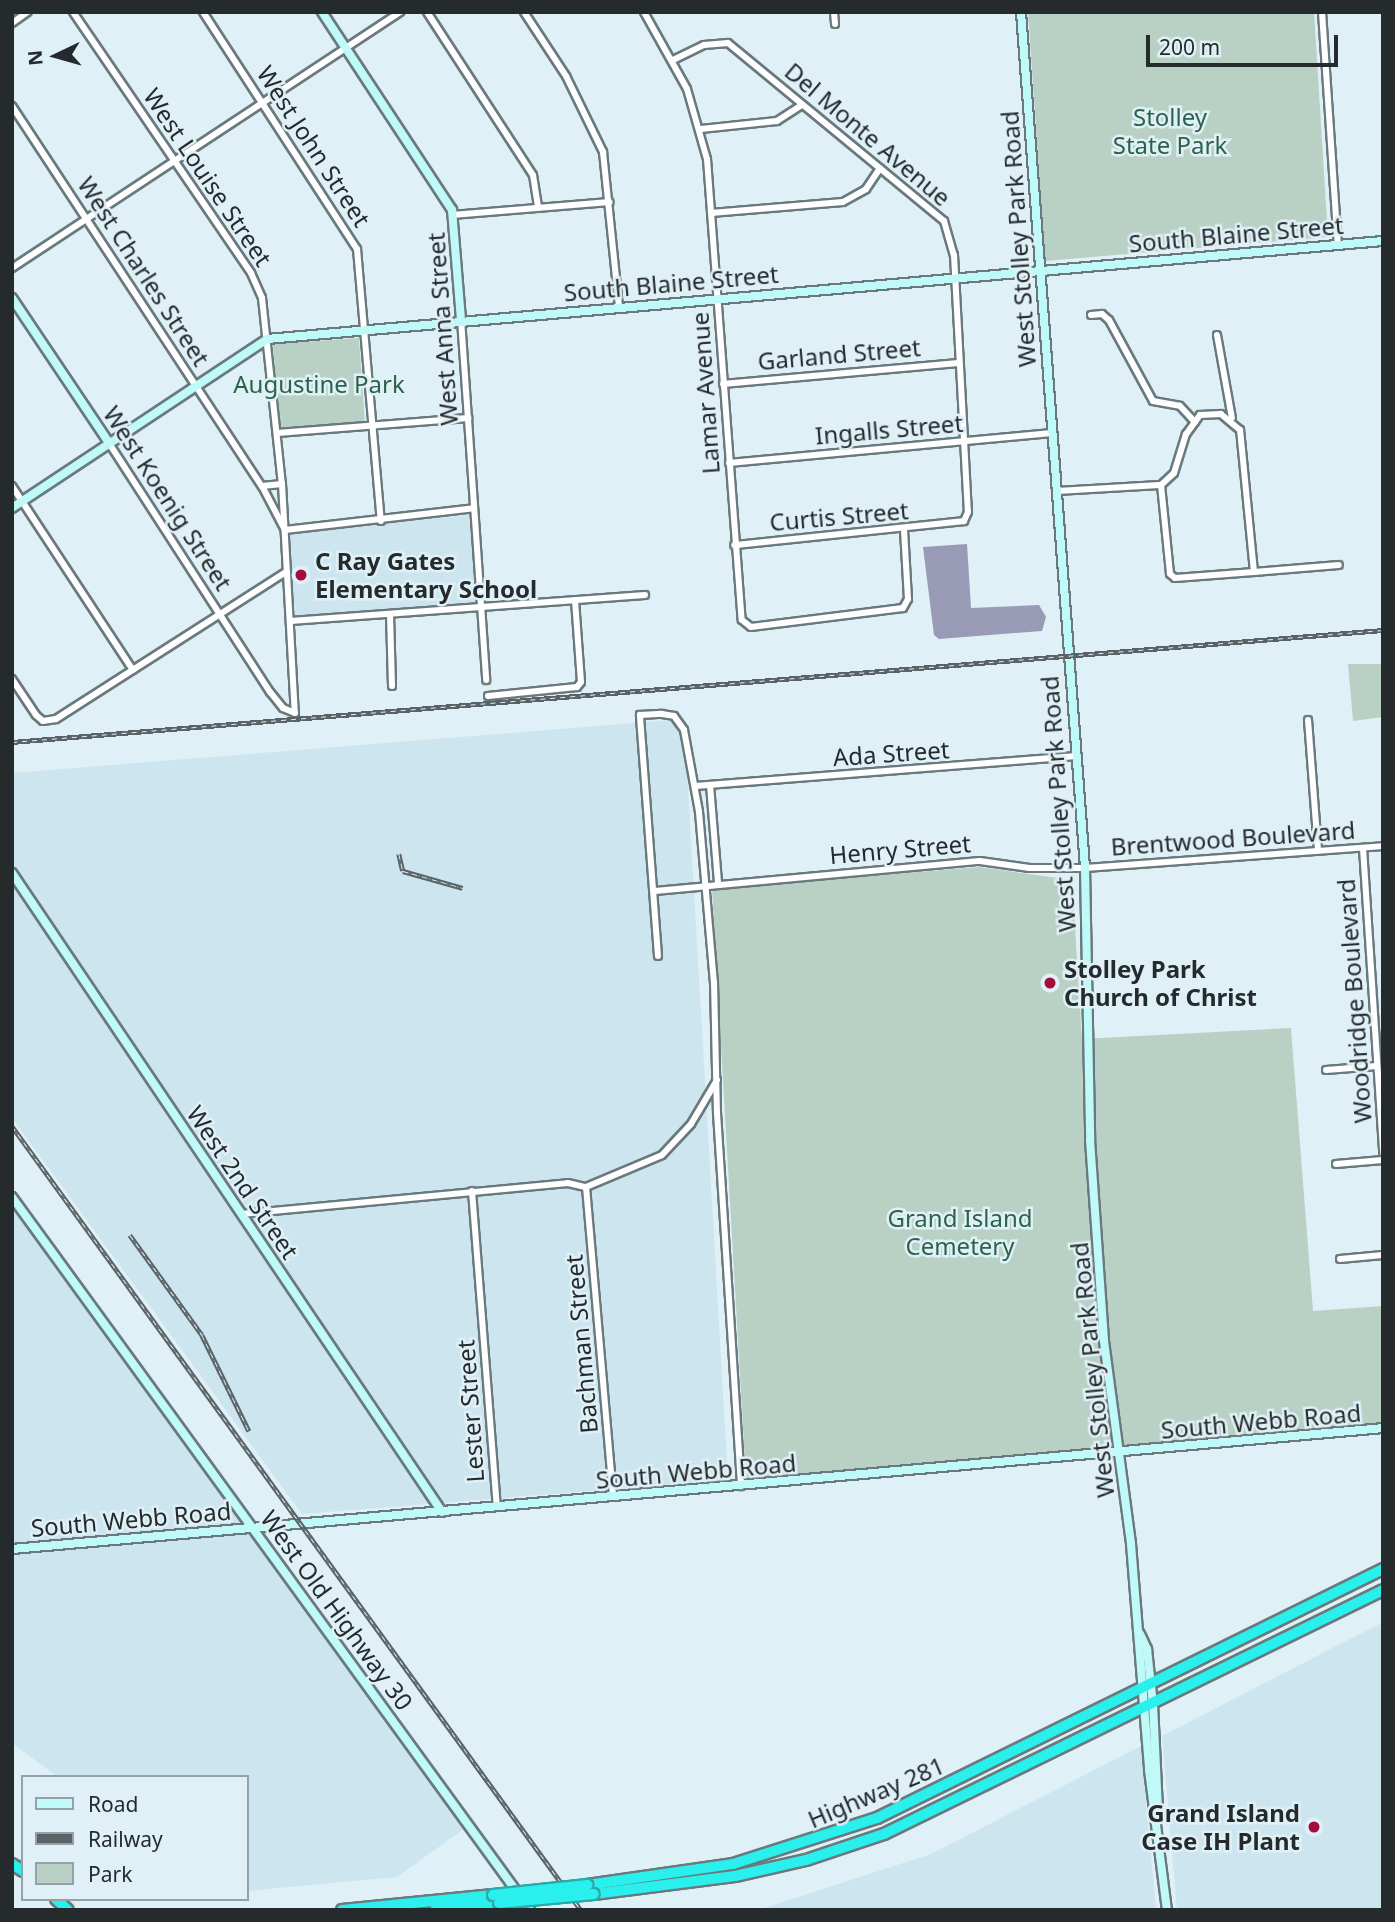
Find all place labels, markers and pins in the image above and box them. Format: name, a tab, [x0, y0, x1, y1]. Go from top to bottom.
place label: C Ray Gates Elementary School	[315, 547, 537, 603]
marker: C Ray Gates Elementary School	[293, 567, 309, 583]
place label: Stolley Park Church of Christ	[1064, 955, 1257, 1011]
marker: Stolley Park Church of Christ	[1042, 975, 1058, 991]
place label: Grand Island Case IH Plant	[1141, 1799, 1300, 1855]
marker: Grand Island Case IH Plant	[1306, 1819, 1322, 1835]

